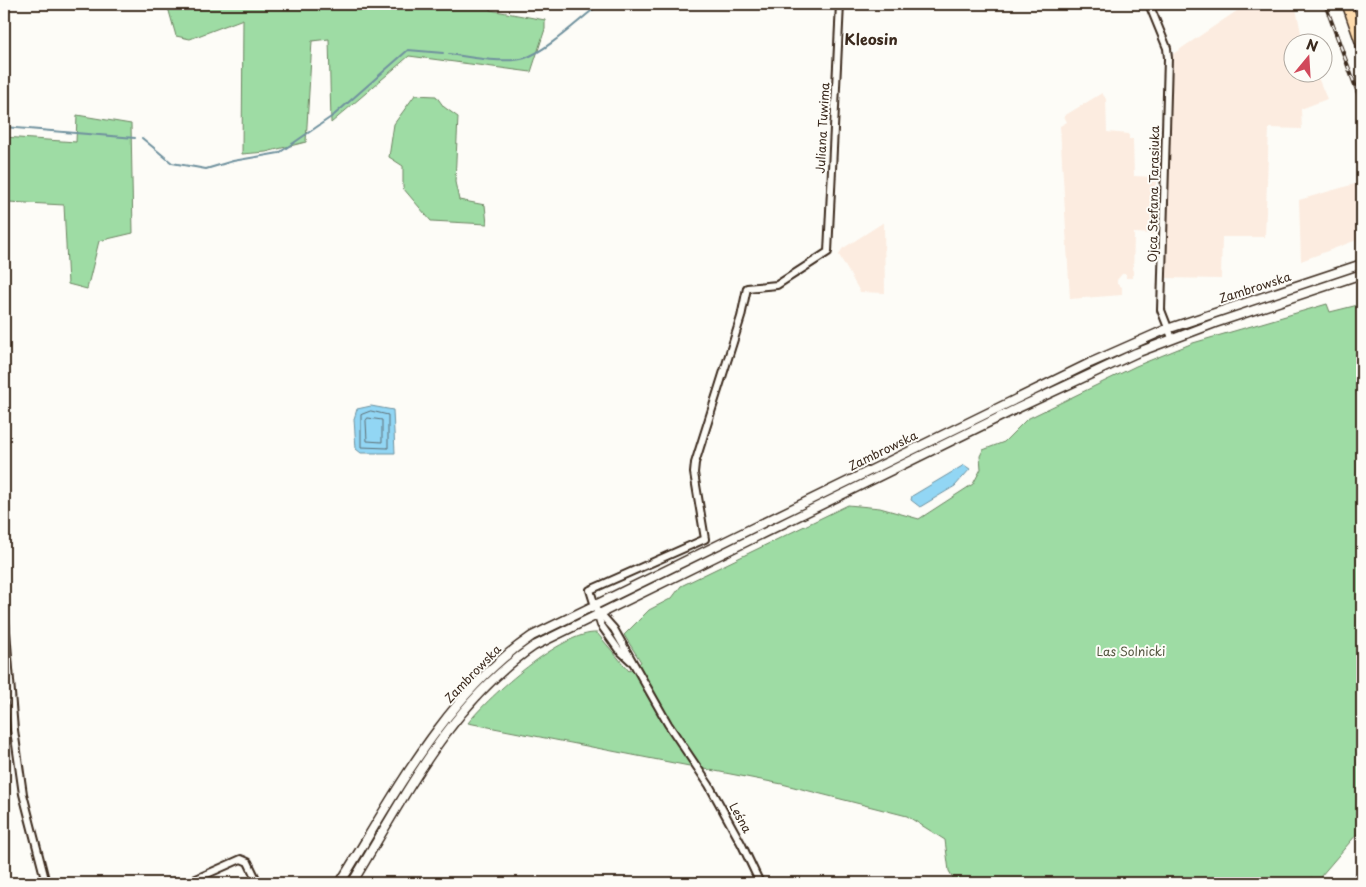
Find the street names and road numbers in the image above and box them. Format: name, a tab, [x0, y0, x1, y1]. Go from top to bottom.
street label: Juliana Tuwima	[811, 81, 833, 174]
street label: Ojca Stefana Tarasiuka	[1143, 125, 1163, 263]
street label: Zambrowska	[1216, 267, 1294, 307]
street label: Zambrowska	[845, 425, 921, 475]
street label: Zambrowska	[440, 640, 505, 706]
street label: Leśna	[725, 799, 757, 837]

